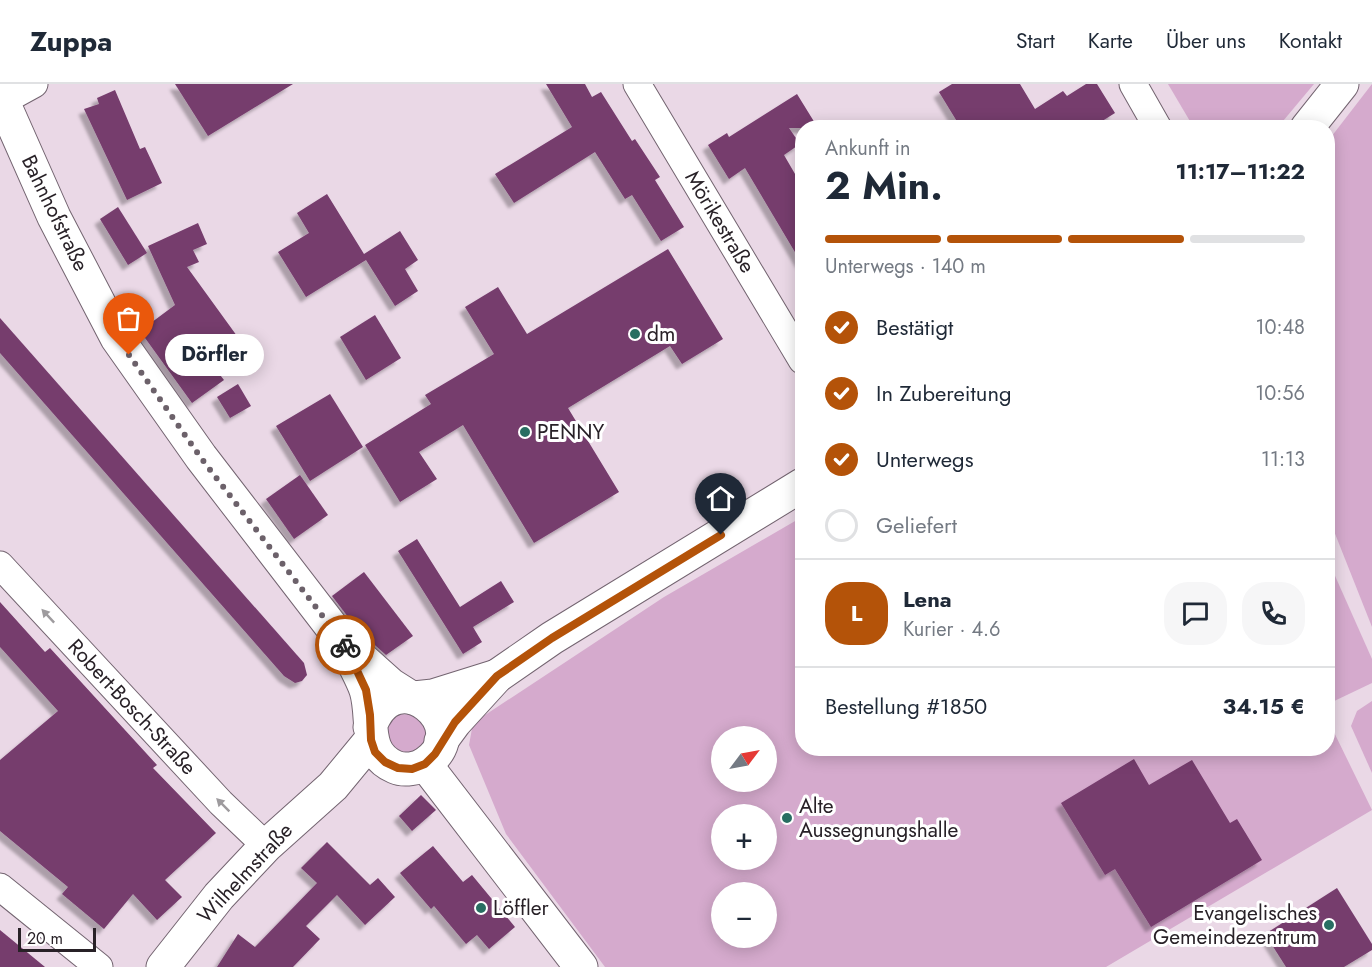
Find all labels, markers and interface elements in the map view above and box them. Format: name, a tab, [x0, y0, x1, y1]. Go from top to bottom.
text: Zuppa	[30, 21, 112, 62]
text: Start	[1016, 26, 1055, 56]
text: Karte	[1088, 26, 1133, 56]
text: Über uns	[1166, 26, 1246, 56]
text: Kontakt	[1279, 26, 1342, 56]
text: Ankunft in	[825, 134, 911, 163]
street label: Bahnhofstraße	[14, 150, 96, 276]
text: 11:17–11:22	[1175, 155, 1305, 187]
text: 2 Min.	[825, 157, 943, 214]
street label: Mörikestraße	[678, 165, 762, 279]
text: Unterwegs · 140 m	[825, 252, 986, 281]
pin	[103, 293, 154, 355]
icon: bag	[112, 302, 145, 335]
icon: check	[825, 311, 858, 344]
text: Bestätigt	[876, 311, 953, 343]
text: 10:48	[1255, 313, 1305, 342]
place label: dm	[647, 319, 675, 349]
marker: dm	[628, 327, 642, 341]
callout: Dörfler	[165, 334, 264, 376]
text: Dörfler	[181, 340, 248, 369]
icon: check	[825, 377, 858, 410]
text: In Zubereitung	[876, 377, 1011, 409]
text: 10:56	[1255, 379, 1305, 408]
place label: PENNY	[537, 417, 605, 447]
marker: PENNY	[518, 425, 532, 439]
icon: check	[825, 443, 858, 476]
text: Unterwegs	[876, 443, 974, 475]
text: 11:13	[1261, 445, 1305, 474]
pin	[695, 473, 746, 535]
icon: home	[704, 482, 737, 515]
text: Geliefert	[876, 509, 957, 541]
button: chat	[1164, 582, 1227, 645]
button: phone	[1242, 582, 1305, 645]
text: Lena	[903, 583, 952, 615]
text: L	[851, 597, 862, 629]
one-way arrow	[41, 610, 55, 624]
courier	[315, 615, 375, 675]
text: Kurier · 4.6	[903, 615, 1001, 644]
icon: bike	[329, 629, 362, 662]
street label: Robert-Bosch-Straße	[61, 632, 203, 782]
text: Bestellung #1850	[825, 690, 987, 722]
text: 34.15 €	[1222, 690, 1305, 722]
north arrow	[711, 726, 777, 792]
map controls	[711, 726, 777, 948]
place label: Alte Aussegnungshalle	[799, 791, 958, 845]
one-way arrow	[217, 799, 231, 813]
button: +	[711, 804, 777, 870]
marker: Alte Aussegnungshalle	[780, 811, 794, 825]
street label: Wilhelmstraße	[191, 816, 300, 930]
button: −	[711, 882, 777, 948]
place label: Löffler	[493, 893, 550, 923]
place label: Evangelisches Gemeindezentrum	[1153, 898, 1317, 952]
marker: Löffler	[474, 901, 488, 915]
marker: Evangelisches Gemeindezentrum	[1322, 918, 1336, 932]
scale bar	[18, 925, 96, 952]
text: 20 m	[27, 927, 63, 950]

